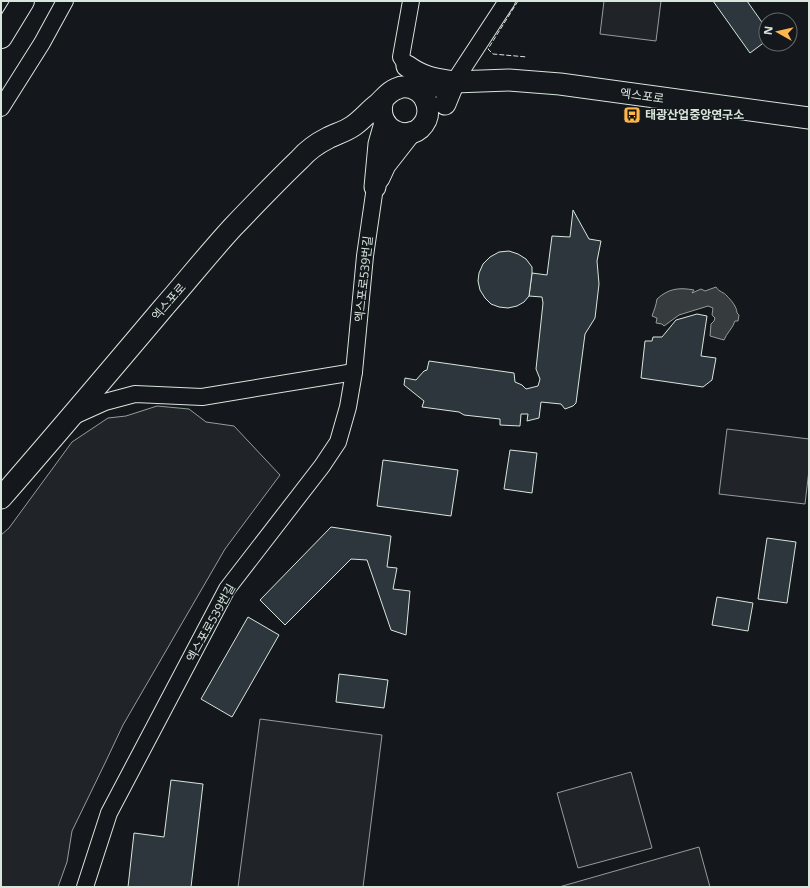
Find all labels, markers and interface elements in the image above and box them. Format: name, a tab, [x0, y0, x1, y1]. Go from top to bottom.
north arrow	[758, 12, 798, 52]
text: N	[760, 25, 776, 36]
street label: 엑스포로	[619, 84, 665, 107]
bus stop icon: 태광산업중앙연구소	[622, 105, 642, 125]
place label: 태광산업중앙연구소	[645, 106, 744, 123]
street label: 엑스포로539번길	[351, 235, 376, 323]
street label: 엑스포로	[148, 279, 190, 324]
street label: 엑스포로539번길	[182, 581, 239, 665]

